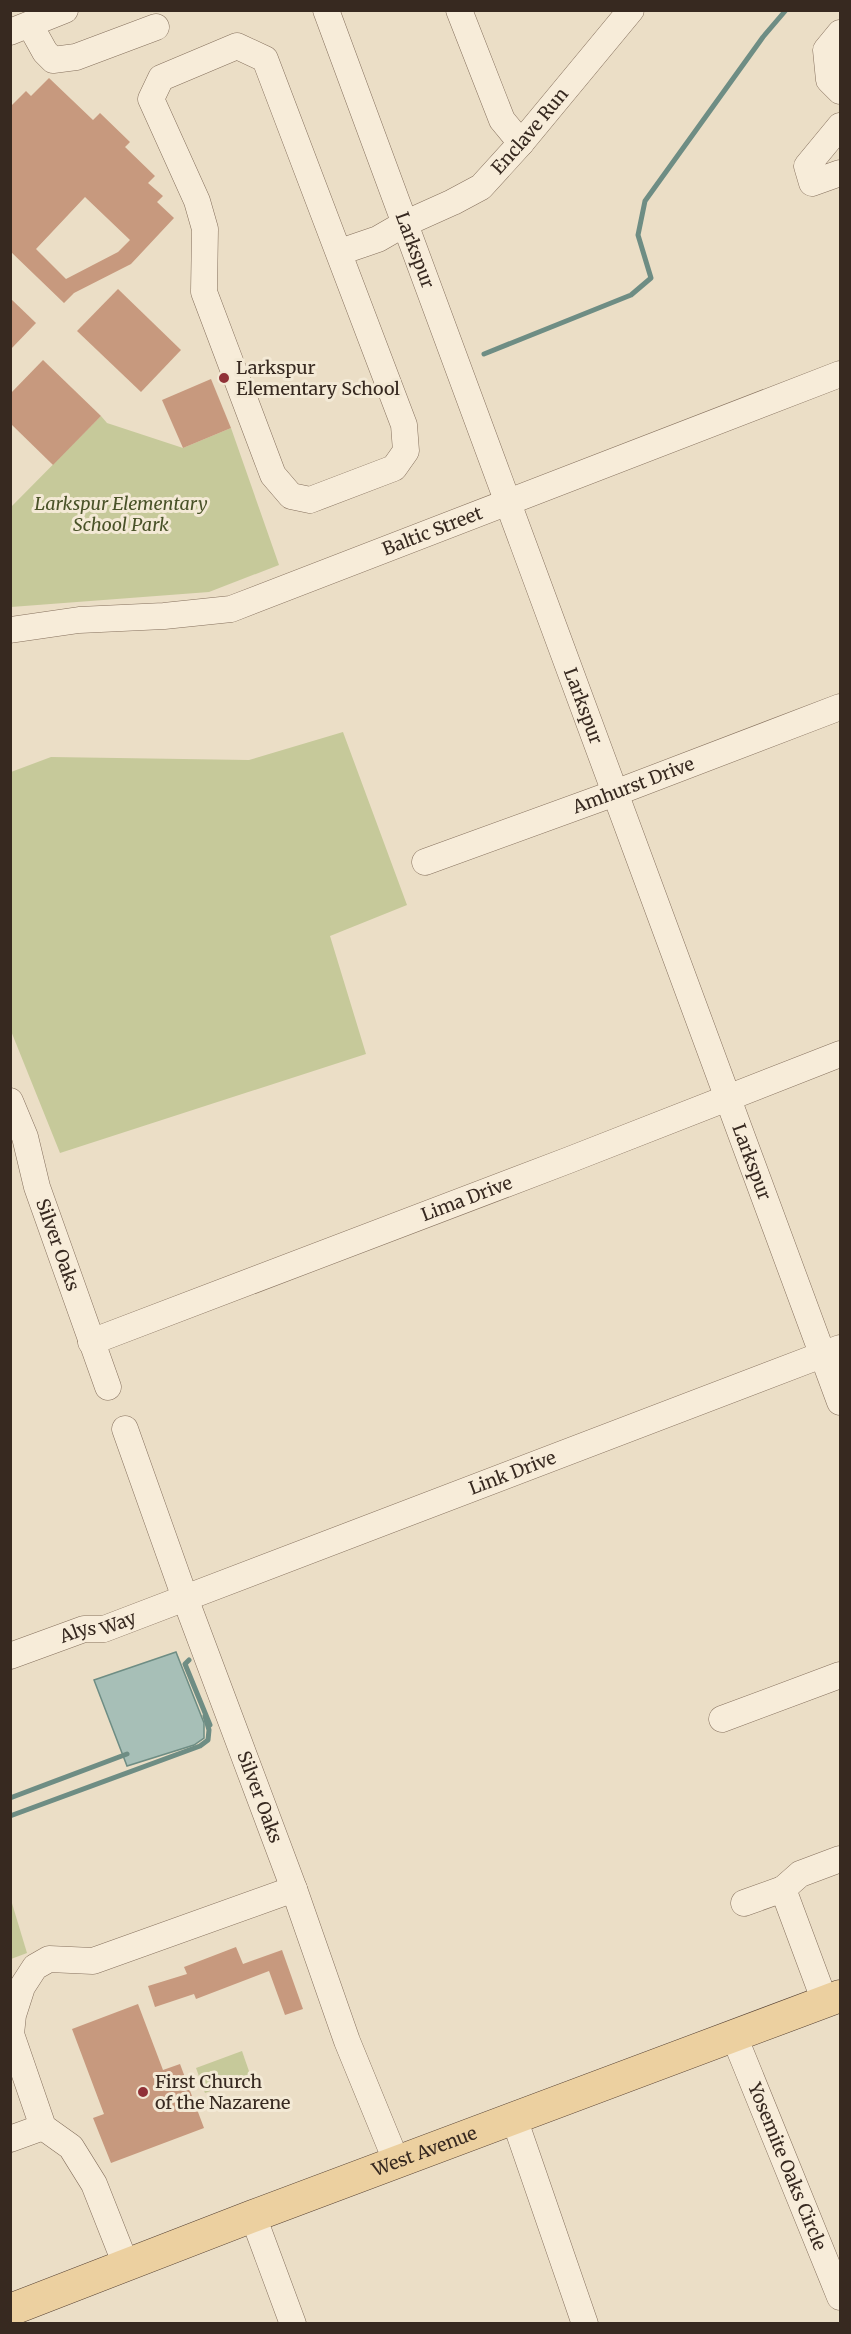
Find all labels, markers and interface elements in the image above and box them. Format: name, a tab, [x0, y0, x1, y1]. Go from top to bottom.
street label: Enclave Run	[486, 83, 573, 179]
street label: Larkspur	[391, 209, 440, 291]
place label: Larkspur Elementary School	[236, 356, 400, 400]
marker: Larkspur Elementary School	[217, 371, 231, 385]
park label: Larkspur Elementary School Park	[34, 492, 208, 536]
street label: Baltic Street	[379, 501, 486, 561]
street label: Larkspur	[559, 665, 608, 747]
street label: Amhurst Drive	[568, 752, 697, 819]
street label: Larkspur	[727, 1121, 776, 1203]
street label: Lima Drive	[418, 1171, 515, 1226]
street label: Silver Oaks	[31, 1196, 85, 1294]
street label: Link Drive	[466, 1446, 559, 1500]
street label: Alys Way	[55, 1606, 140, 1648]
street label: Silver Oaks	[232, 1748, 288, 1846]
place label: First Church of the Nazarene	[155, 2070, 291, 2114]
street label: Yosemite Oaks Circle	[743, 2078, 832, 2254]
marker: First Church of the Nazarene	[136, 2085, 150, 2099]
street label: West Avenue	[368, 2121, 480, 2182]

